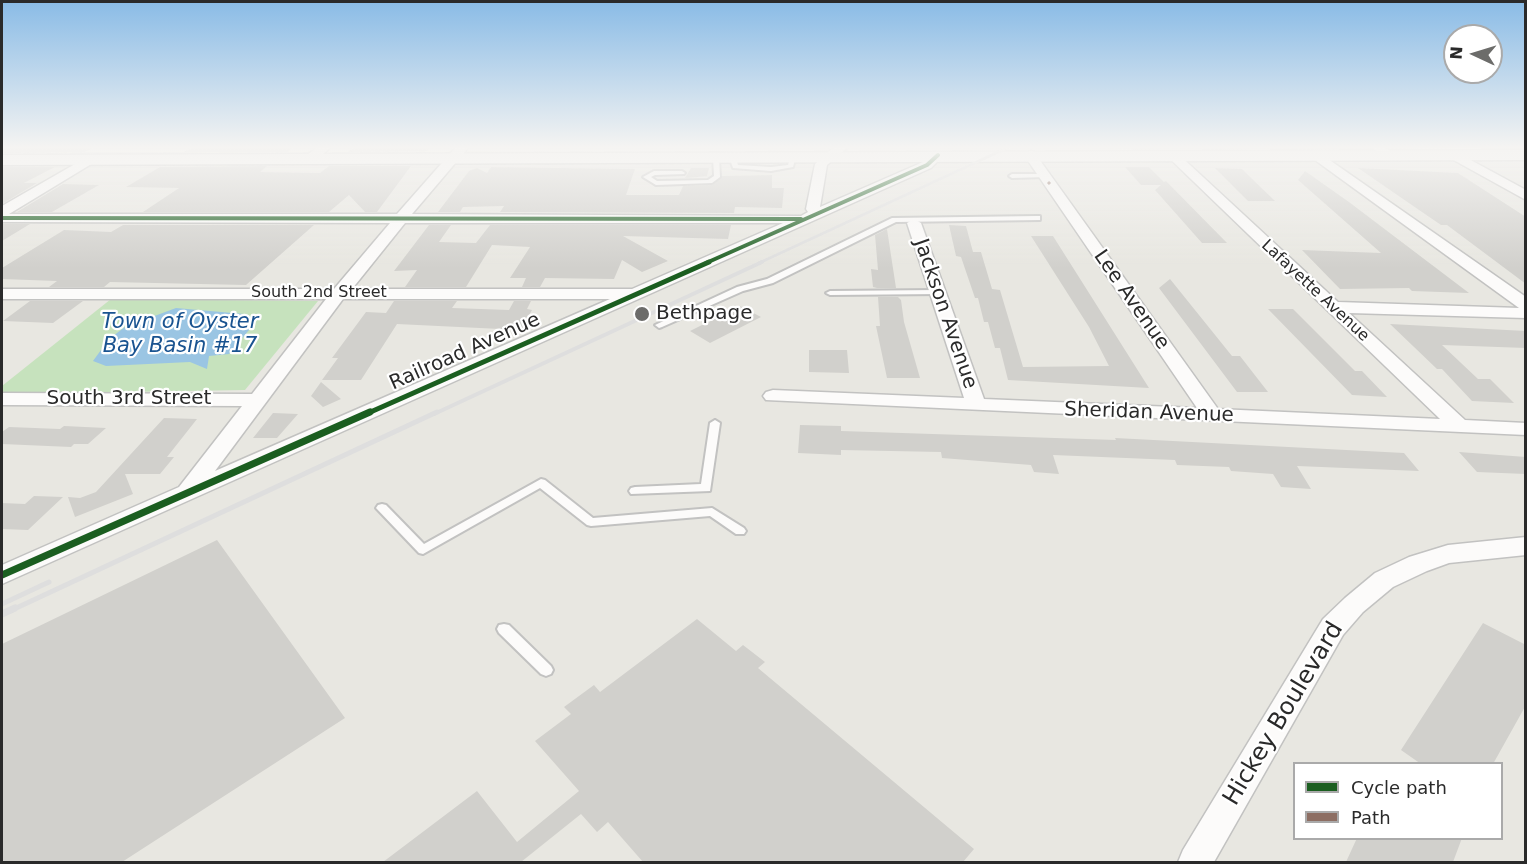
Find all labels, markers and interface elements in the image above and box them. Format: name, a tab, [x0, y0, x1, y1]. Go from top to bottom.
north arrow	[1443, 24, 1503, 84]
text: N	[1447, 46, 1466, 60]
street label: Jackson Avenue	[908, 236, 982, 392]
street label: Lafayette Avenue	[1257, 236, 1373, 346]
street label: Lee Avenue	[1088, 246, 1174, 354]
street label: South 2nd Street	[251, 283, 387, 303]
place label: Bethpage	[656, 302, 752, 326]
marker: Bethpage	[633, 305, 651, 323]
street label: Railroad Avenue	[386, 308, 544, 396]
water label: Town of Oyster Bay Basin #17	[102, 310, 258, 360]
street label: South 3rd Street	[47, 387, 211, 411]
street label: Sheridan Avenue	[1064, 398, 1234, 428]
street label: Hickey Boulevard	[1218, 617, 1350, 811]
legend	[1293, 762, 1503, 840]
text: Cycle path	[1351, 777, 1447, 798]
text: Path	[1351, 807, 1391, 828]

